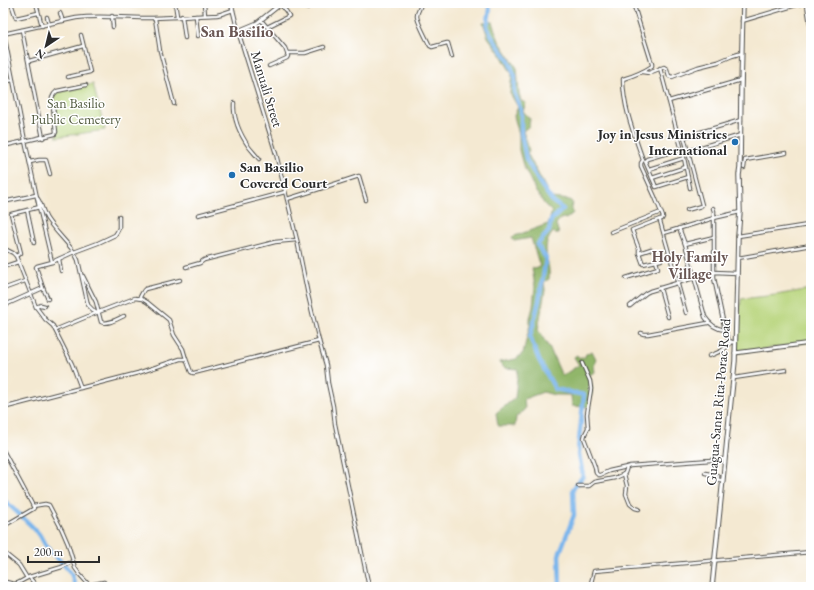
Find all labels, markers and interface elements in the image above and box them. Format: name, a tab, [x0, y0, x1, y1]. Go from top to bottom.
district label: San Basilio	[201, 21, 273, 42]
north arrow	[26, 26, 66, 66]
text: N	[33, 46, 48, 62]
street label: Manuali Street	[247, 49, 287, 130]
park label: San Basilio Public Cemetery	[31, 94, 122, 128]
place label: Joy in Jesus Ministries International	[596, 125, 727, 159]
marker: Joy in Jesus Ministries International	[730, 137, 740, 147]
place label: San Basilio Covered Court	[240, 158, 328, 192]
marker: San Basilio Covered Court	[227, 170, 237, 180]
district label: Holy Family Village	[652, 247, 729, 283]
street label: Guagua-Santa Rita-Porac Road	[702, 317, 734, 486]
scale bar	[28, 538, 99, 564]
text: 200 m	[34, 544, 64, 560]

